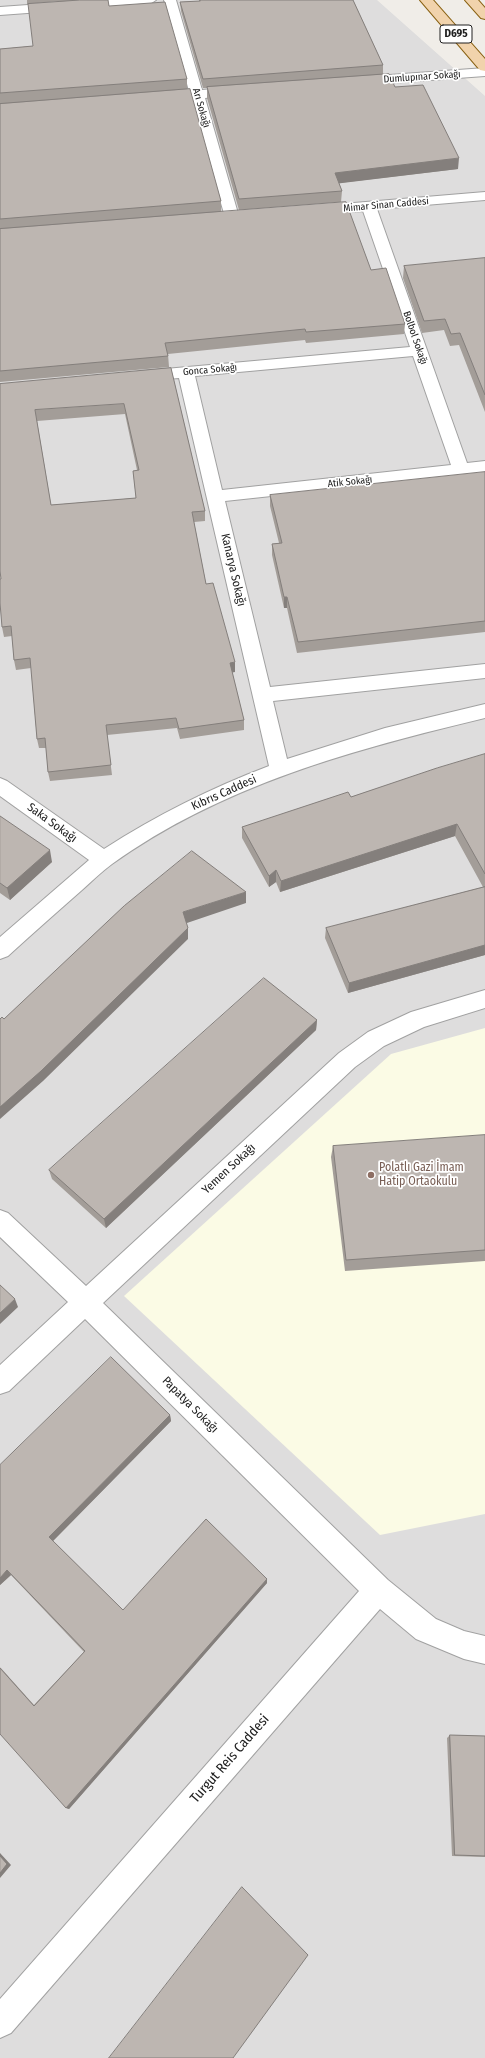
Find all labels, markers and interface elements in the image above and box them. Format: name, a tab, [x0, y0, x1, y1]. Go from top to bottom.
road number: D695	[440, 25, 472, 43]
street label: Dumlupınar Sokağı	[383, 68, 461, 86]
street label: Arı Sokağı	[190, 87, 212, 129]
street label: Mimar Sinan Caddesi	[343, 195, 429, 215]
street label: Bolbol Sokağı	[400, 310, 430, 366]
street label: Gonca Sokağı	[182, 362, 238, 378]
street label: Atik Sokağı	[327, 474, 373, 490]
street label: Kanarya Sokağı	[218, 532, 248, 608]
street label: Kıbrıs Caddesi	[189, 772, 259, 814]
street label: Saka Sokağı	[24, 800, 80, 846]
street label: Yemen Sokağı	[199, 1141, 259, 1197]
place label: Polatlı Gazi İmam Hatip Ortaokulu	[379, 1161, 464, 1189]
marker: Polatlı Gazi İmam Hatip Ortaokulu	[366, 1170, 376, 1180]
street label: Papatya Sokağı	[159, 1374, 221, 1436]
street label: Turgut Reis Caddesi	[187, 1711, 273, 1807]

